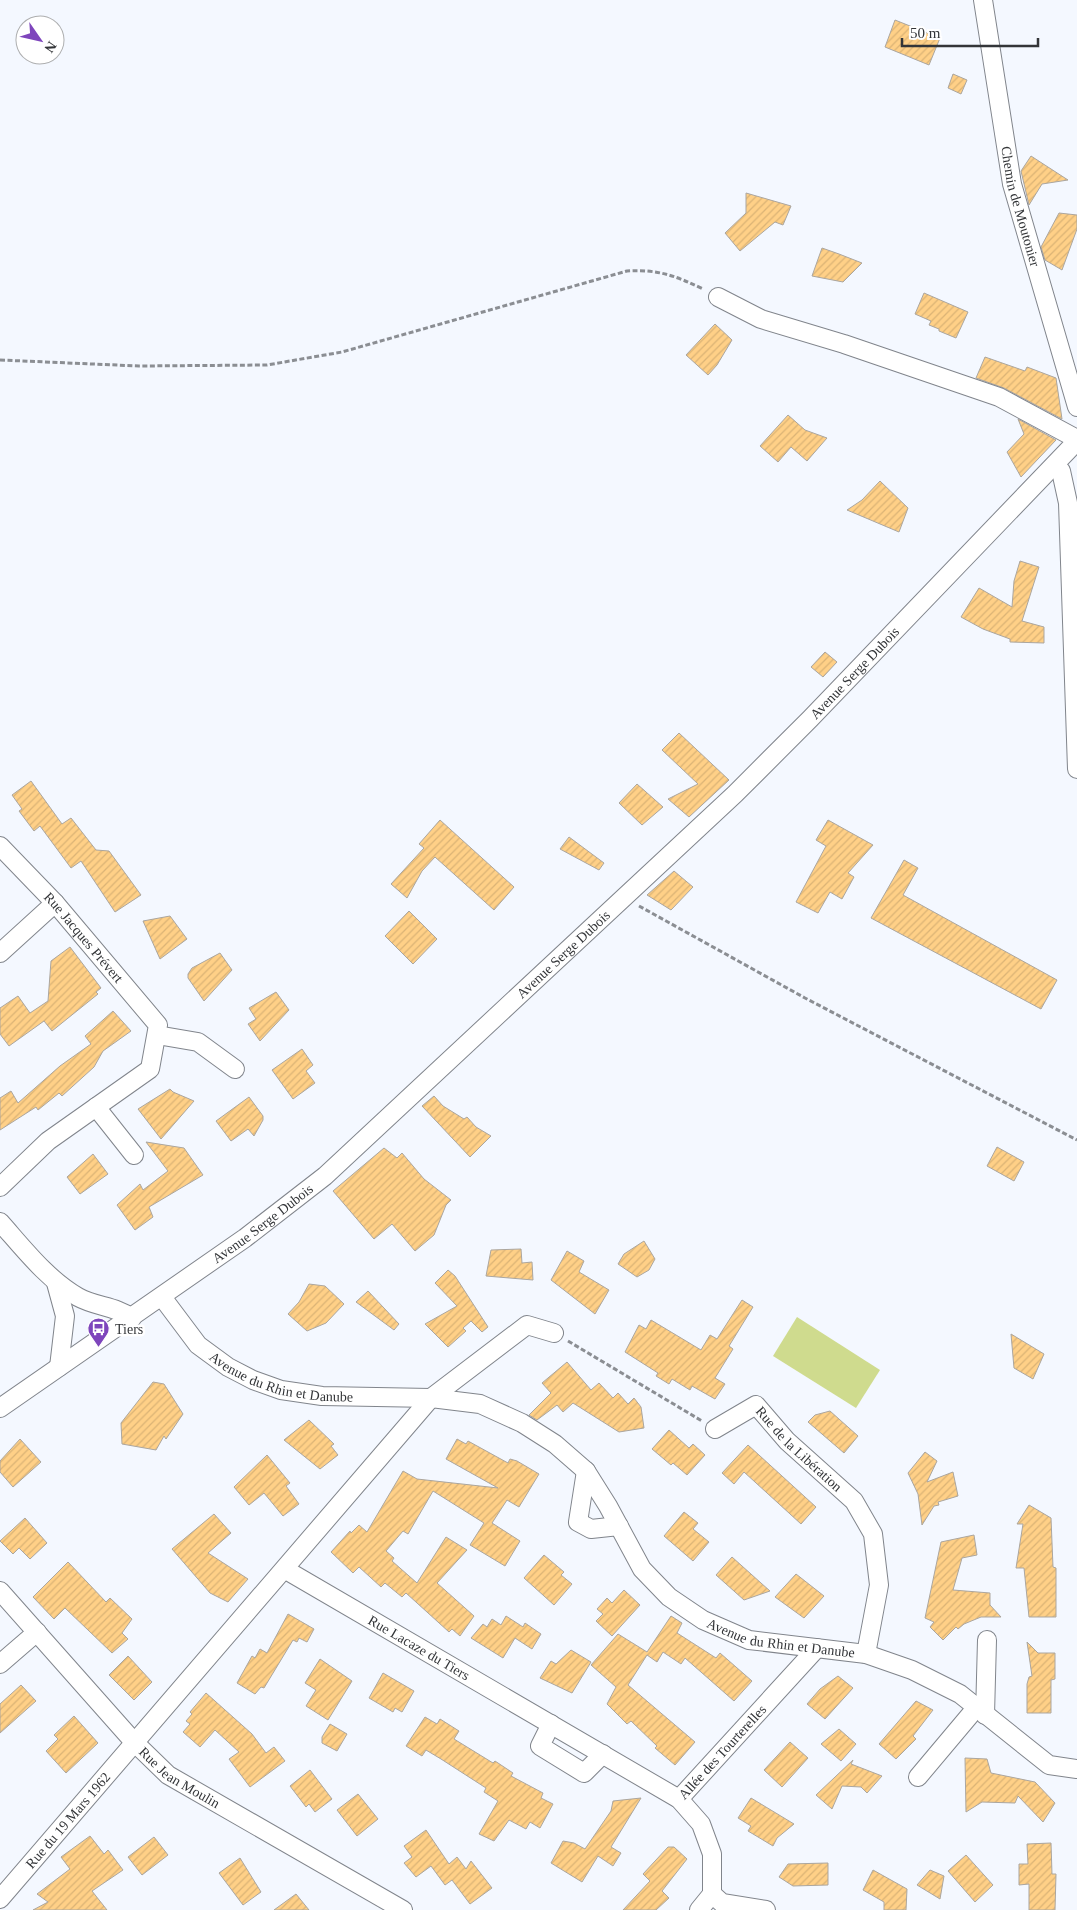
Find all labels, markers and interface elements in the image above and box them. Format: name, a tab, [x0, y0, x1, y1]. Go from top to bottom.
north arrow	[15, 15, 65, 65]
scale bar	[902, 15, 1038, 47]
text: 50 m	[910, 25, 941, 41]
text: N	[41, 39, 59, 55]
street label: Chemin de Moutonier	[999, 145, 1043, 269]
street label: Avenue Serge Dubois	[807, 624, 902, 722]
street label: Rue Jacques Prévert	[41, 889, 126, 986]
street label: Avenue Serge Dubois	[514, 907, 613, 1001]
street label: Avenue Serge Dubois	[209, 1181, 316, 1266]
bus stop icon: Tiers	[87, 1317, 111, 1348]
place label: Tiers	[115, 1322, 143, 1337]
street label: Avenue du Rhin et Danube	[207, 1349, 353, 1404]
street label: Rue de la Libération	[753, 1403, 845, 1494]
street label: Rue Lacaze du Tiers	[366, 1612, 472, 1683]
street label: Avenue du Rhin et Danube	[705, 1615, 856, 1660]
street label: Allée des Tourterelles	[675, 1701, 769, 1802]
street label: Rue Jean Moulin	[136, 1744, 223, 1811]
street label: Rue du 19 Mars 1962	[23, 1769, 113, 1871]

